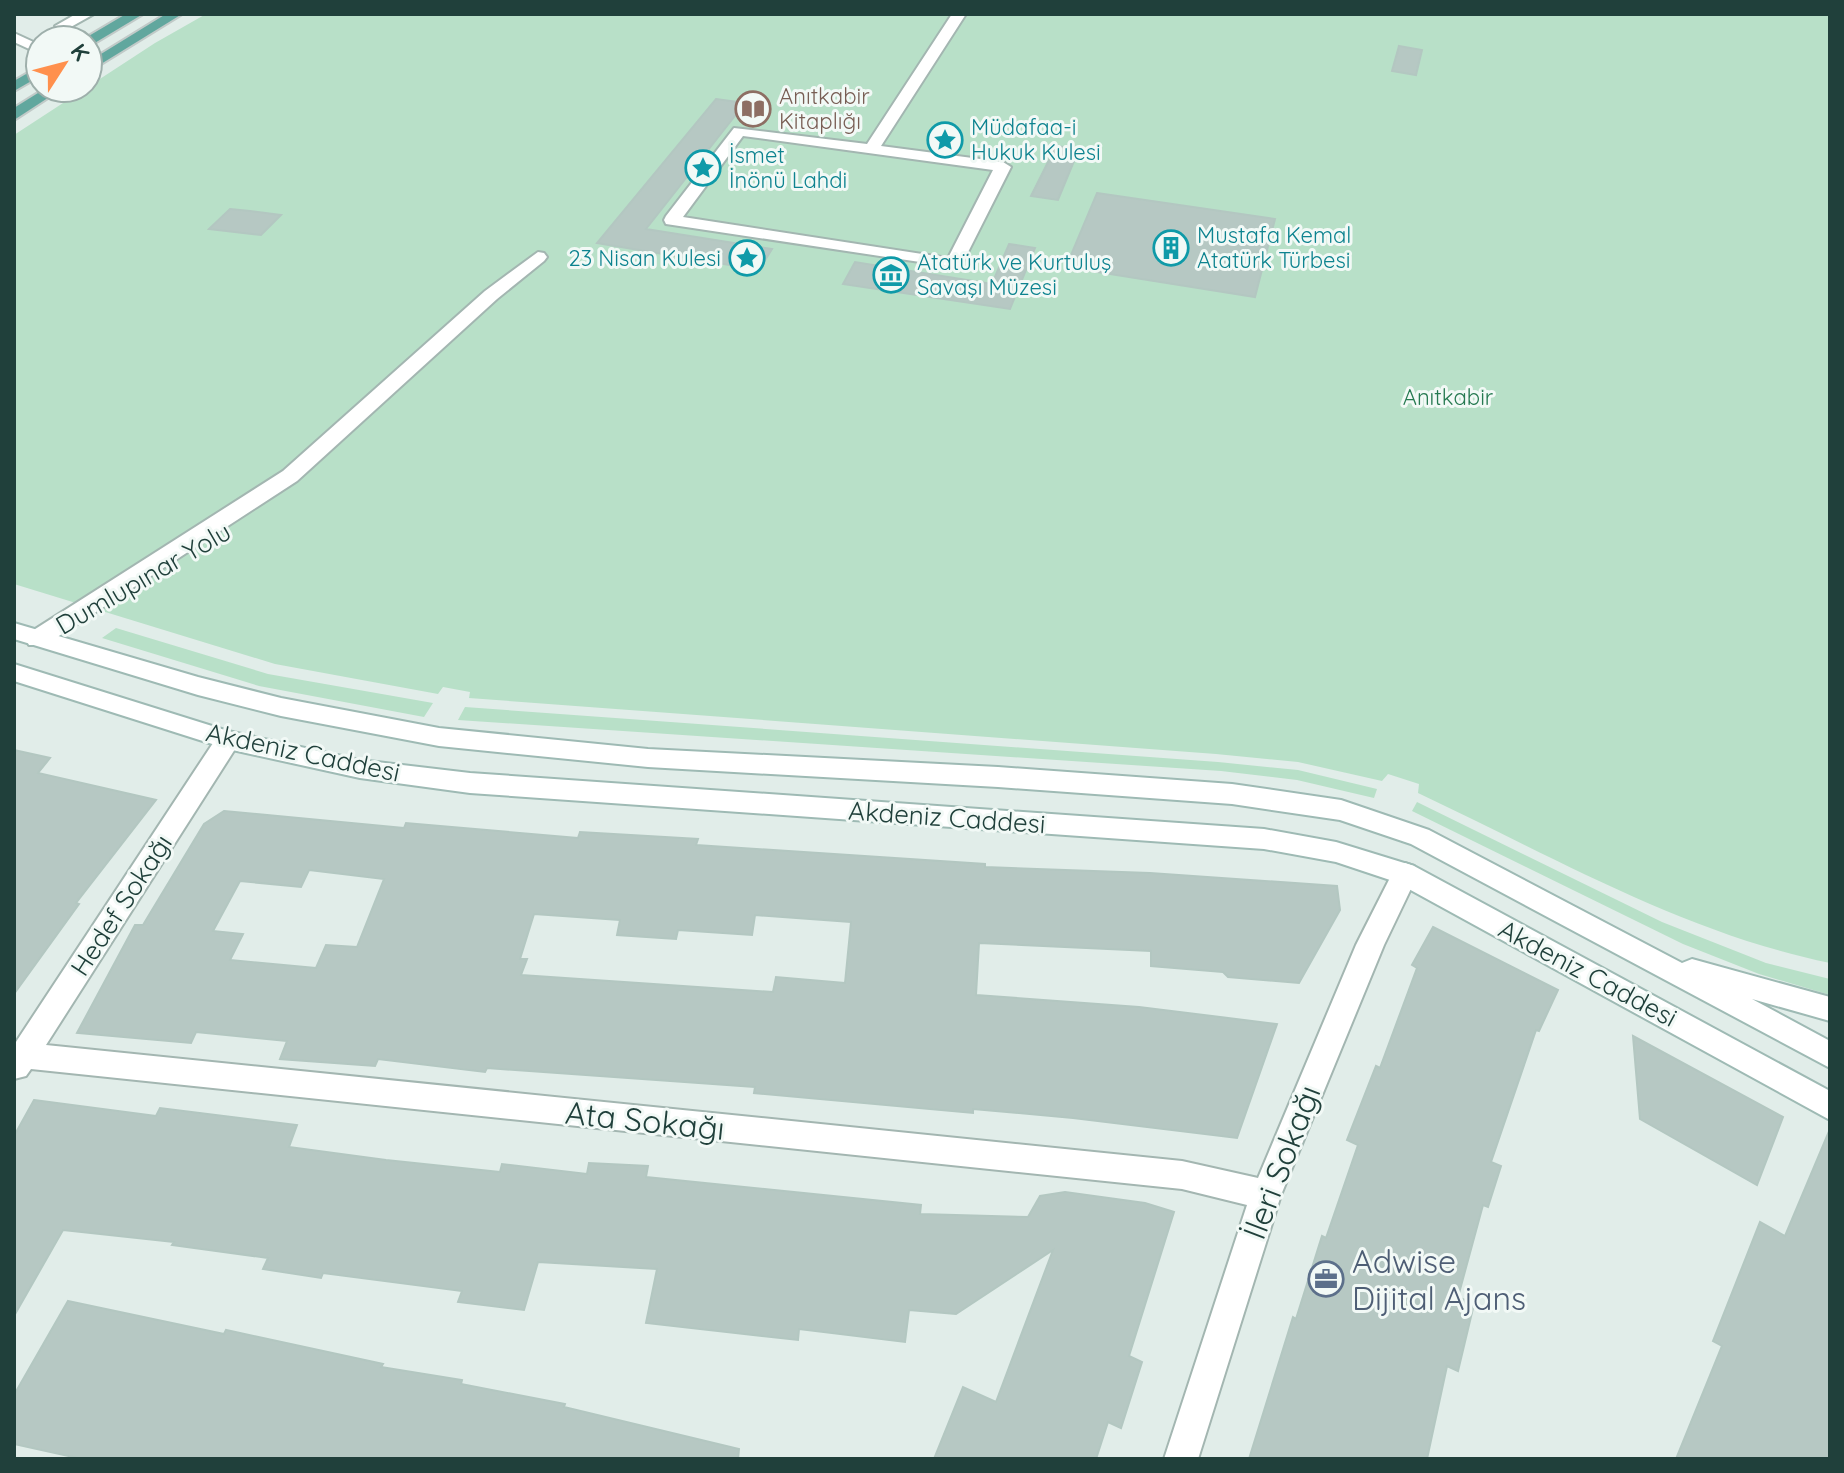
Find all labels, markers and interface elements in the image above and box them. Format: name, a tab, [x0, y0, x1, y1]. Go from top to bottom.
north arrow	[24, 24, 104, 104]
text: K	[65, 38, 96, 66]
place label: Anıtkabir Kitaplığı	[779, 82, 870, 135]
library icon: Anıtkabir Kitaplığı	[734, 90, 772, 128]
place label: Müdafaa-i Hukuk Kulesi	[971, 113, 1101, 166]
place icon: Müdafaa-i Hukuk Kulesi	[926, 121, 964, 159]
place label: İsmet İnönü Lahdi	[729, 141, 847, 194]
place icon: İsmet İnönü Lahdi	[684, 149, 722, 187]
place label: Mustafa Kemal Atatürk Türbesi	[1197, 221, 1351, 274]
building icon: Mustafa Kemal Atatürk Türbesi	[1152, 229, 1190, 267]
place icon: 23 Nisan Kulesi	[728, 239, 766, 277]
place label: 23 Nisan Kulesi	[569, 244, 721, 272]
place label: Atatürk ve Kurtuluş Savaşı Müzesi	[917, 248, 1111, 301]
museum icon: Atatürk ve Kurtuluş Savaşı Müzesi	[872, 256, 910, 294]
park label: Anıtkabir	[1403, 383, 1494, 411]
street label: Dumlupınar Yolu	[50, 514, 236, 642]
street label: Akdeniz Caddesi	[203, 715, 403, 789]
street label: Akdeniz Caddesi	[847, 794, 1047, 840]
street label: Hedef Sokağı	[63, 828, 179, 982]
street label: Akdeniz Caddesi	[1493, 912, 1683, 1034]
street label: İleri Sokağı	[1233, 1079, 1329, 1245]
street label: Ata Sokağı	[563, 1092, 727, 1148]
place label: Adwise Dijital Ajans	[1352, 1241, 1526, 1318]
office icon: Adwise Dijital Ajans	[1307, 1260, 1345, 1298]

